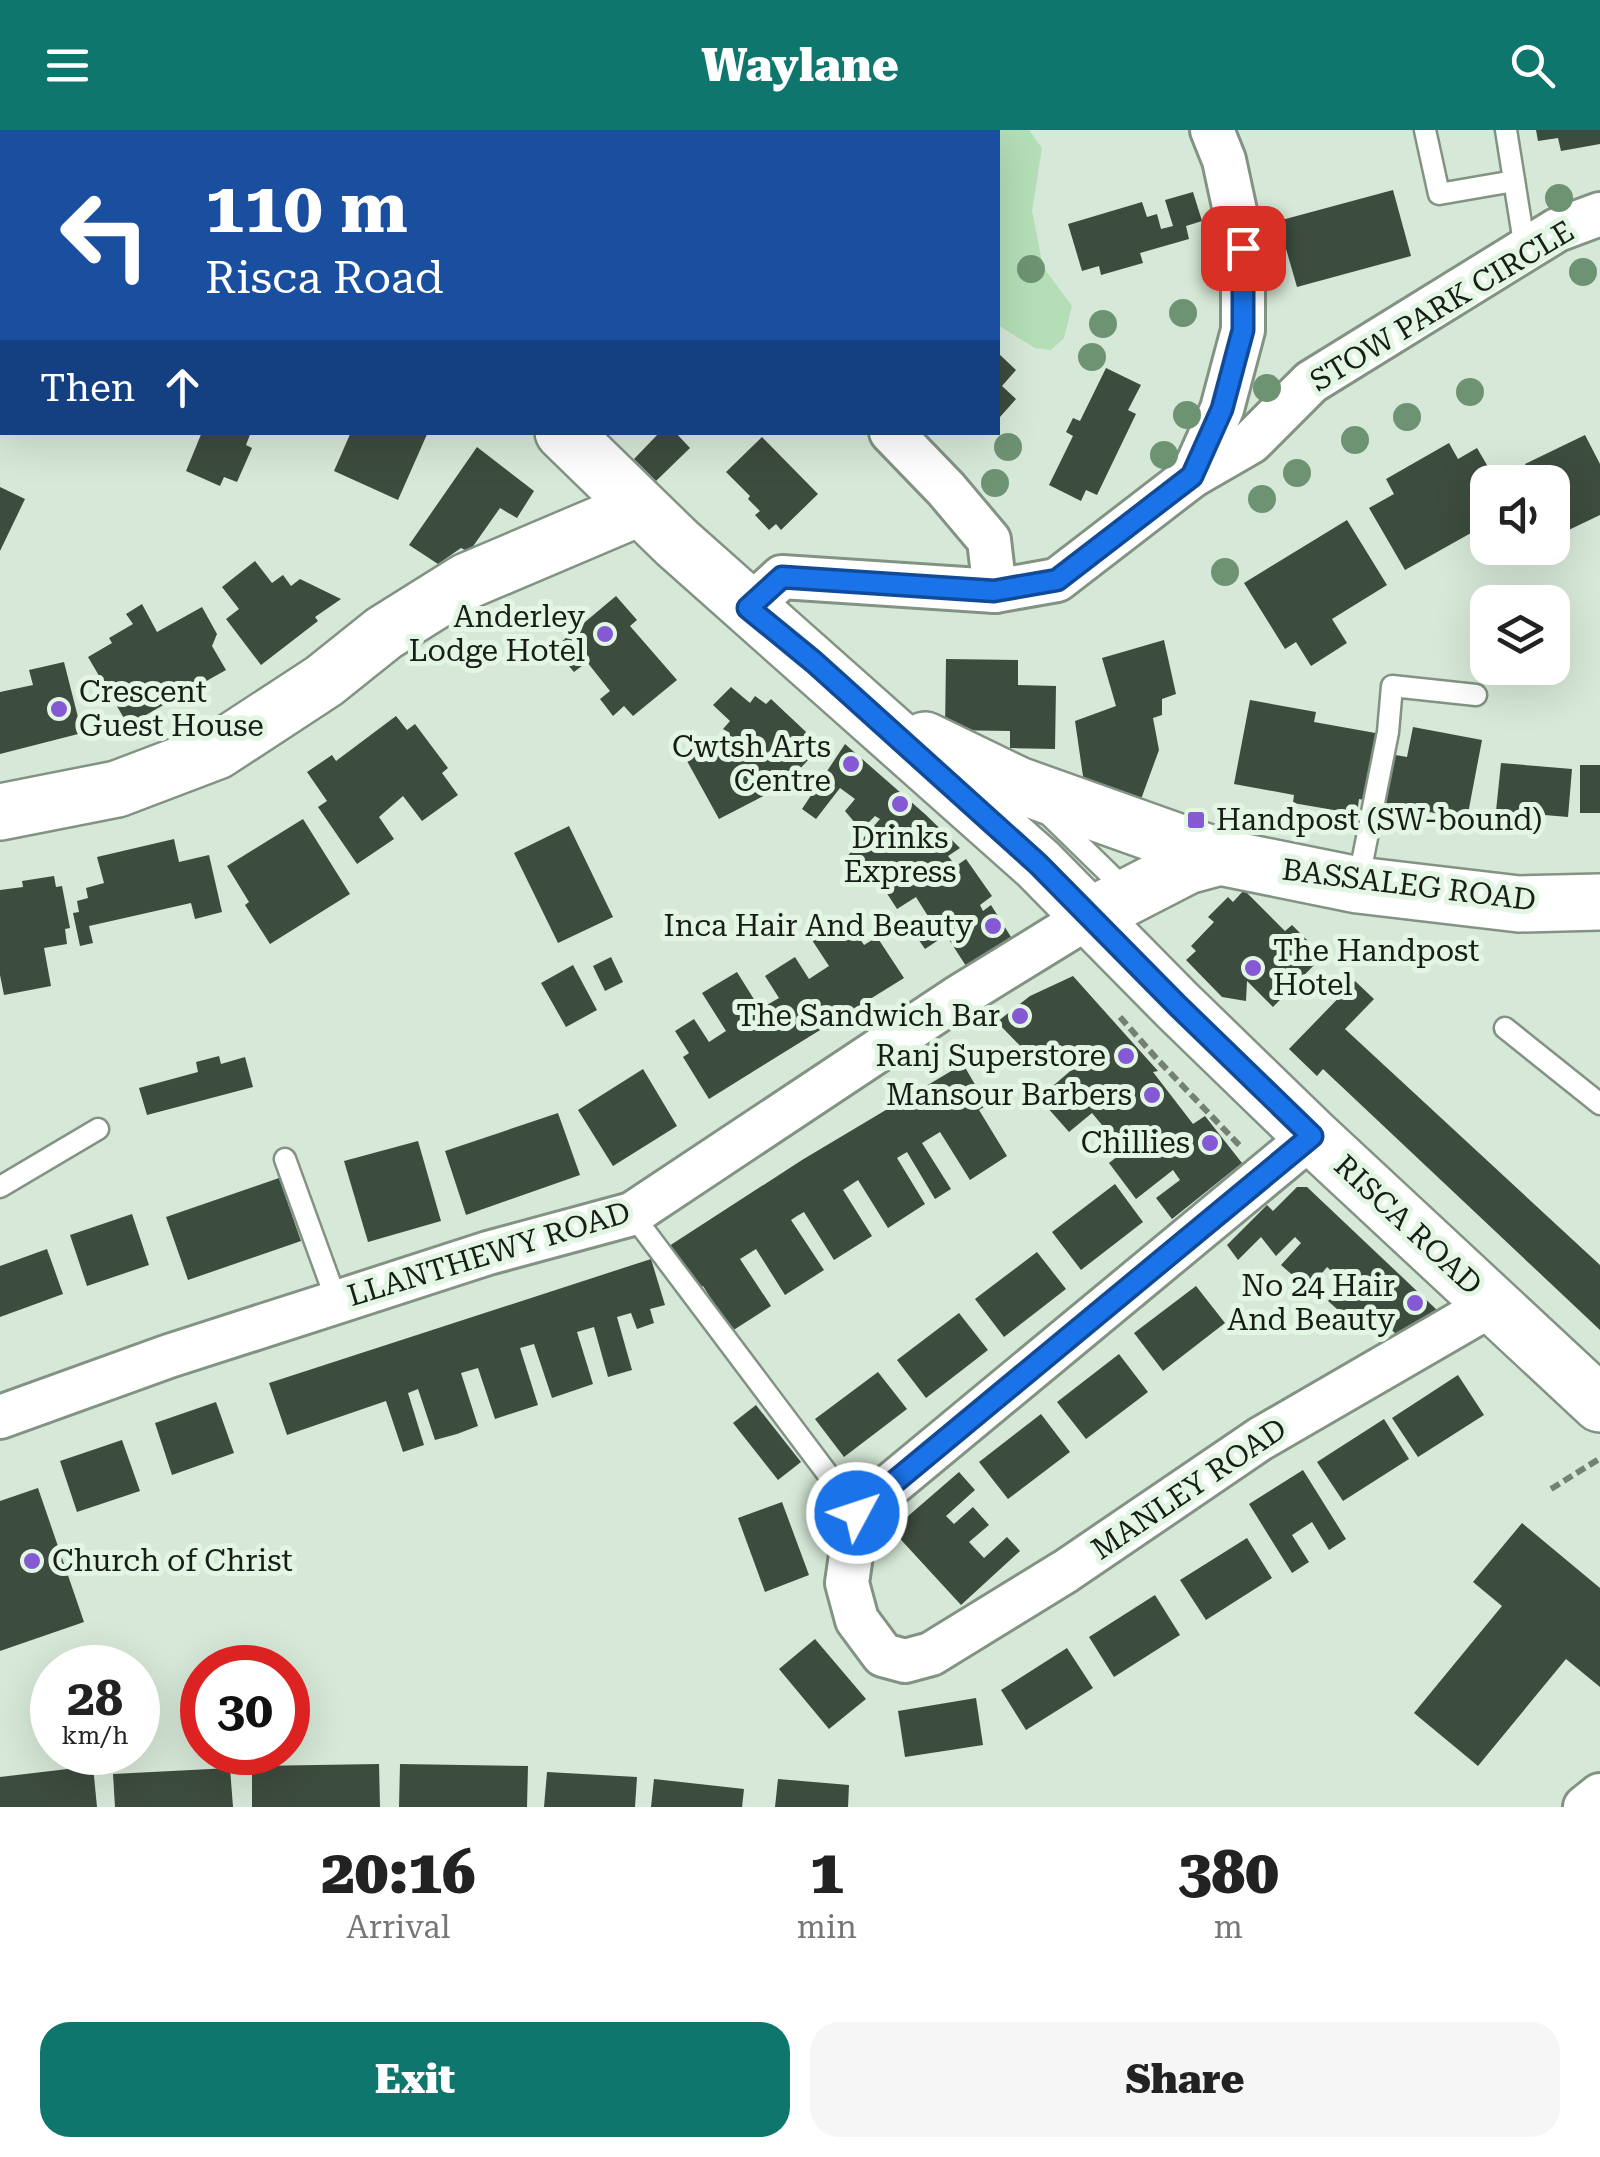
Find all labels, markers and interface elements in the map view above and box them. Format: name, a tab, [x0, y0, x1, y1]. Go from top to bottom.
icon: menu	[40, 38, 95, 93]
icon: search	[1505, 38, 1560, 93]
text: Waylane	[701, 39, 899, 92]
text: 110 m	[205, 167, 408, 249]
icon: left	[40, 170, 170, 300]
pin	[1201, 206, 1286, 291]
street label: STOW PARK CIRCLE	[1304, 213, 1580, 398]
icon: arrive	[1216, 221, 1271, 276]
text: Risca Road	[205, 251, 444, 304]
icon: ahead	[155, 360, 210, 415]
text: Then	[40, 366, 135, 410]
map controls	[1470, 465, 1570, 685]
button: sound	[1470, 465, 1570, 565]
button: layers	[1470, 585, 1570, 685]
place label: Anderley Lodge Hotel	[409, 599, 585, 668]
marker: Anderley Lodge Hotel	[594, 623, 616, 645]
place label: Crescent Guest House	[79, 674, 264, 743]
marker: Crescent Guest House	[48, 698, 70, 720]
place label: Cwtsh Arts Centre	[672, 729, 831, 798]
marker: Cwtsh Arts Centre	[840, 753, 862, 775]
marker: Drinks Express	[889, 793, 911, 815]
place label: Handpost (SW-bound)	[1216, 802, 1542, 837]
marker: Handpost (SW-bound)	[1185, 809, 1207, 831]
place label: Drinks Express	[844, 820, 956, 889]
street label: BASSALEG ROAD	[1280, 852, 1538, 917]
place label: Inca Hair And Beauty	[664, 908, 973, 943]
marker: Inca Hair And Beauty	[982, 915, 1004, 937]
place label: The Handpost Hotel	[1273, 933, 1480, 1002]
marker: The Handpost Hotel	[1242, 957, 1264, 979]
place label: The Sandwich Bar	[736, 998, 1000, 1033]
marker: The Sandwich Bar	[1009, 1005, 1031, 1027]
place label: Ranj Superstore	[875, 1038, 1106, 1073]
marker: Ranj Superstore	[1115, 1045, 1137, 1067]
place label: Mansour Barbers	[886, 1077, 1132, 1112]
marker: Mansour Barbers	[1141, 1084, 1163, 1106]
place label: Chillies	[1081, 1125, 1190, 1160]
marker: Chillies	[1199, 1132, 1221, 1154]
street label: RISCA ROAD	[1327, 1148, 1489, 1302]
street label: LLANTHEWY ROAD	[343, 1194, 634, 1313]
place label: No 24 Hair And Beauty	[1227, 1268, 1395, 1337]
marker: No 24 Hair And Beauty	[1404, 1292, 1426, 1314]
street label: MANLEY ROAD	[1085, 1411, 1293, 1567]
position arrow	[805, 1461, 909, 1565]
place label: Church of Christ	[52, 1543, 293, 1578]
marker: Church of Christ	[21, 1550, 43, 1572]
speed limit sign: 30	[180, 1645, 310, 1775]
text: 28	[67, 1669, 123, 1727]
text: km/h	[62, 1721, 128, 1750]
text: 20:16	[321, 1837, 476, 1908]
text: 1	[810, 1837, 844, 1908]
text: 380	[1178, 1837, 1279, 1908]
text: Arrival	[346, 1908, 450, 1946]
text: min	[797, 1908, 857, 1946]
text: m	[1214, 1908, 1243, 1946]
button: Exit	[40, 2022, 790, 2137]
button: Share	[810, 2022, 1560, 2137]

